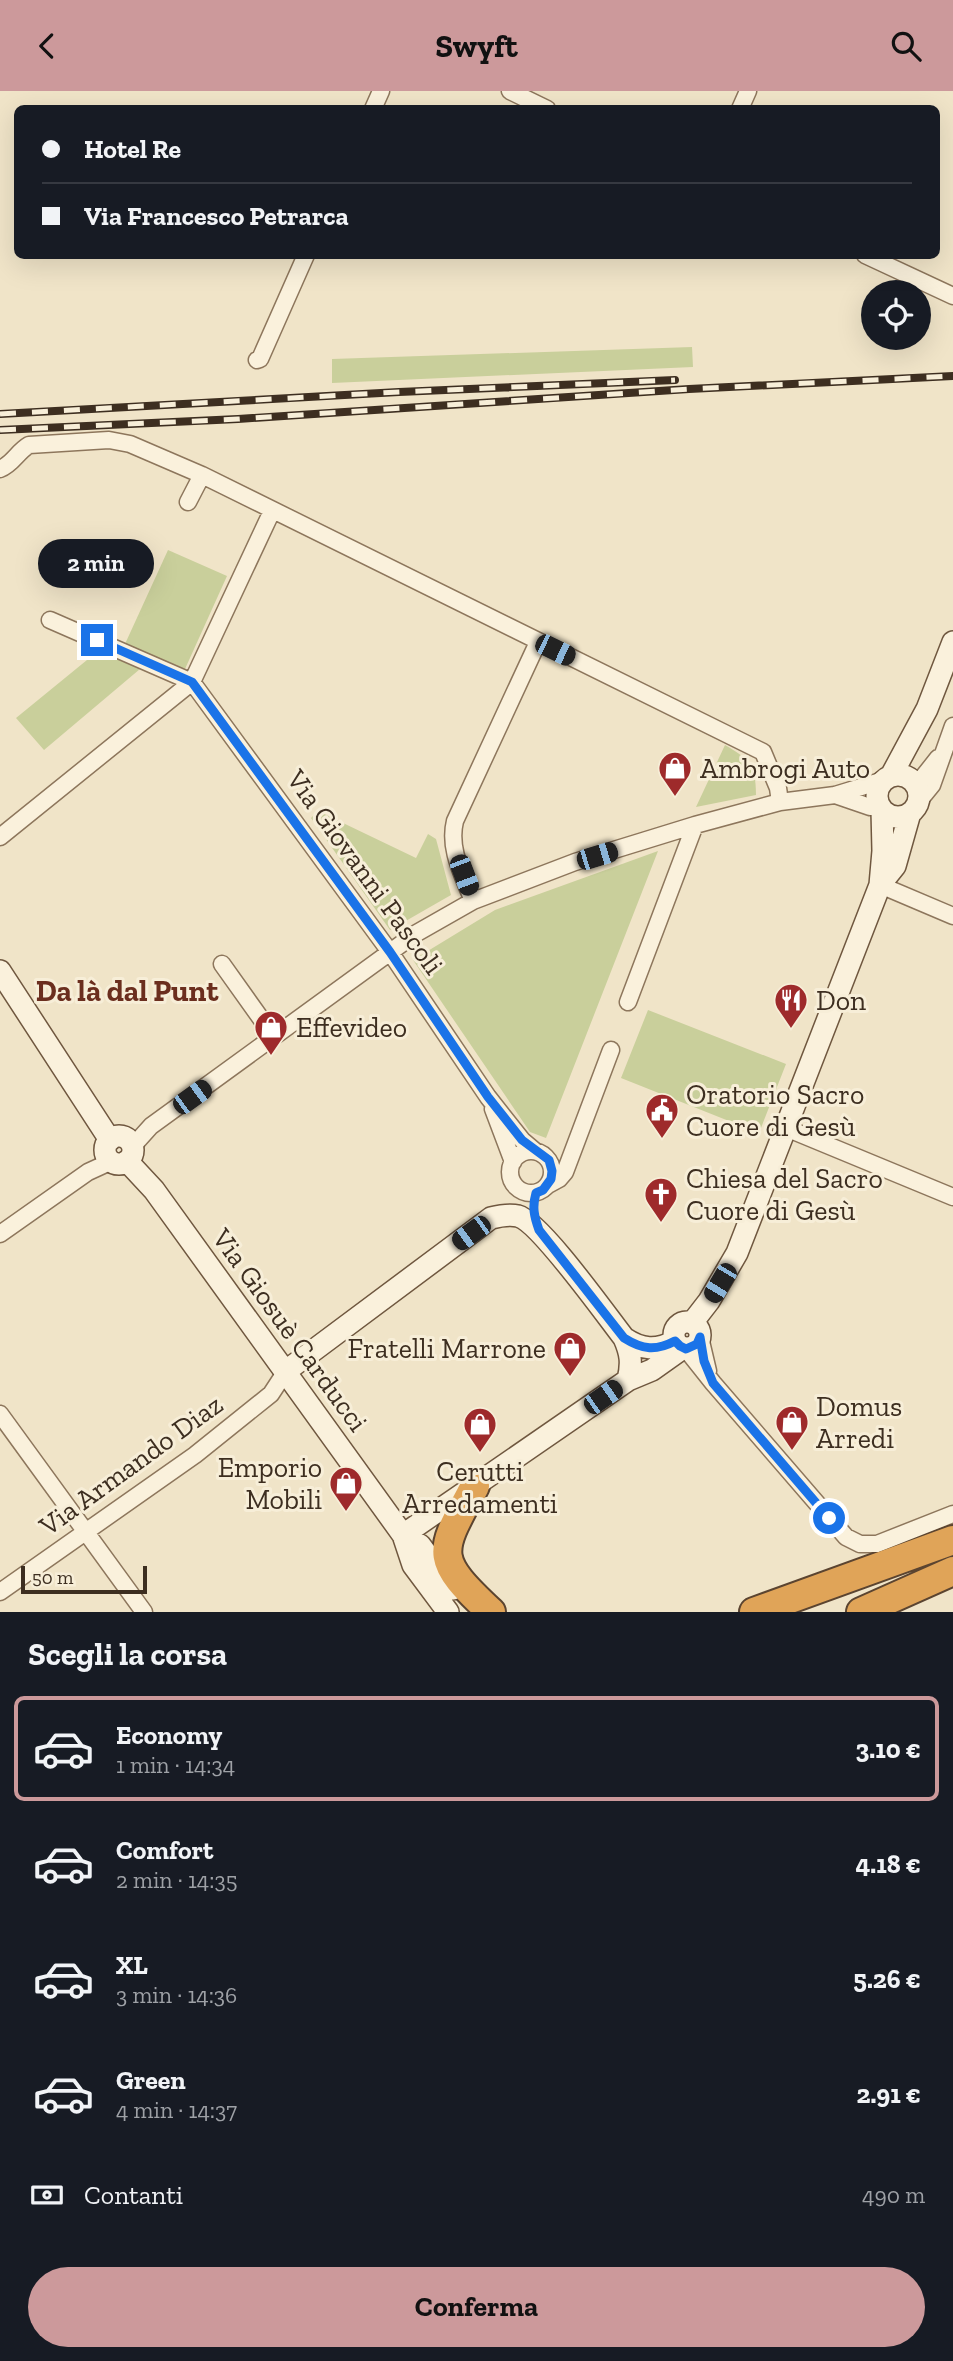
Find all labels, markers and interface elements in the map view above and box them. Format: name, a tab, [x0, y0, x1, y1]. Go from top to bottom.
icon: back	[28, 27, 66, 65]
text: Swyft	[435, 27, 518, 65]
icon: search	[887, 27, 925, 65]
text: Hotel Re	[84, 133, 181, 165]
text: Via Francesco Petrarca	[84, 200, 349, 232]
map controls	[861, 280, 931, 350]
button: locate	[861, 280, 931, 350]
callout: 2 min	[39, 539, 155, 587]
text: 2 min	[67, 549, 125, 577]
route end	[81, 624, 113, 656]
car	[532, 631, 579, 669]
shop icon: Ambrogi Auto	[656, 749, 694, 798]
place label: Ambrogi Auto	[700, 752, 870, 785]
street label: Via Giovanni Pascoli	[279, 762, 450, 981]
car	[574, 840, 621, 872]
car	[447, 852, 482, 898]
district label: Da là dal Punt	[36, 973, 219, 1009]
restaurant icon: Don	[772, 981, 810, 1030]
place label: Don	[816, 984, 866, 1017]
shop icon: Effevideo	[252, 1008, 290, 1057]
place label: Effevideo	[296, 1011, 407, 1044]
car	[169, 1076, 216, 1118]
place label: Oratorio Sacro Cuore di Gesù	[686, 1078, 864, 1143]
public building icon: Oratorio Sacro Cuore di Gesù	[643, 1091, 681, 1140]
place label: Chiesa del Sacro Cuore di Gesù	[686, 1162, 883, 1227]
church icon: Chiesa del Sacro Cuore di Gesù	[642, 1175, 680, 1224]
car	[448, 1212, 495, 1254]
street label: Via Giosuè Carducci	[205, 1221, 375, 1438]
car	[701, 1260, 740, 1306]
shop icon: Fratelli Marrone	[551, 1329, 589, 1378]
place label: Fratelli Marrone	[347, 1332, 546, 1365]
car	[580, 1376, 627, 1418]
street label: Via Armando Diaz	[32, 1387, 229, 1543]
place label: Domus Arredi	[816, 1390, 902, 1455]
shop icon: Domus Arredi	[773, 1403, 811, 1452]
shop icon: Cerutti Arredamenti	[461, 1405, 499, 1454]
place label: Emporio Mobili	[218, 1451, 322, 1516]
place label: Cerutti Arredamenti	[402, 1455, 558, 1520]
shop icon: Emporio Mobili	[327, 1464, 365, 1513]
route start	[813, 1502, 845, 1534]
scale bar	[21, 1563, 147, 1595]
text: 50 m	[32, 1566, 73, 1589]
text: Scegli la corsa	[28, 1635, 227, 1673]
icon: car	[32, 1717, 95, 1780]
text: Economy	[116, 1719, 222, 1751]
text: 3.10 €	[855, 1733, 921, 1765]
text: 1 min · 14:34	[116, 1751, 235, 1779]
icon: car	[32, 1832, 95, 1895]
text: Comfort	[116, 1834, 213, 1866]
text: 4.18 €	[855, 1848, 921, 1880]
text: 2 min · 14:35	[116, 1866, 237, 1894]
icon: car	[32, 1947, 95, 2010]
text: XL	[116, 1949, 148, 1981]
text: 5.26 €	[853, 1963, 921, 1995]
text: 3 min · 14:36	[116, 1981, 237, 2009]
icon: car	[32, 2062, 95, 2125]
text: Green	[116, 2064, 186, 2096]
text: 2.91 €	[856, 2078, 921, 2110]
text: 4 min · 14:37	[116, 2096, 237, 2124]
icon: cash	[28, 2176, 66, 2214]
text: Contanti	[84, 2179, 183, 2211]
text: 490 m	[862, 2181, 925, 2209]
button: Conferma	[28, 2267, 925, 2347]

